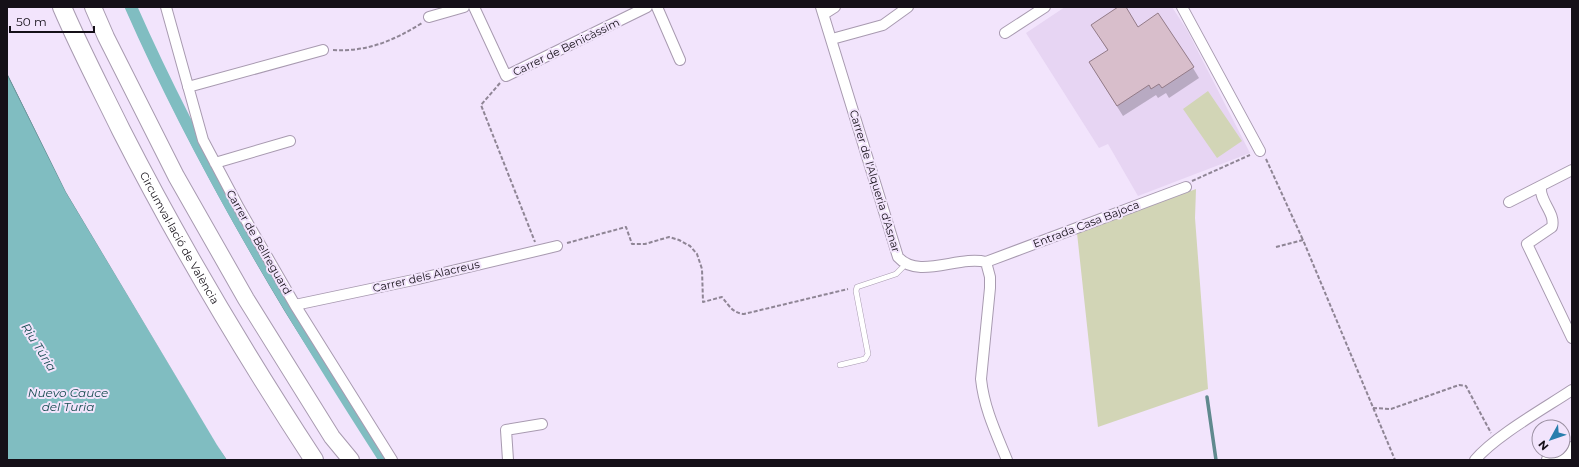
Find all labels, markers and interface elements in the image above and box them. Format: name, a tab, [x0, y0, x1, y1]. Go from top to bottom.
scale bar	[10, 8, 94, 34]
text: 50 m	[16, 14, 47, 29]
street label: Carrer de Benicàssim	[510, 15, 622, 79]
street label: Carrer de l'Alqueria d'Asnar	[847, 108, 903, 254]
street label: Circumval·lació de València	[137, 169, 222, 307]
street label: Carrer de Bellreguard	[223, 187, 295, 297]
street label: Entrada Casa Bajoca	[1031, 197, 1141, 251]
street label: Carrer dels Alacreus	[371, 257, 481, 295]
water label: Riu Túria	[18, 320, 60, 374]
water label: Nuevo Cauce del Turia	[28, 385, 108, 414]
north arrow	[1531, 419, 1571, 459]
text: N	[1535, 438, 1552, 453]

